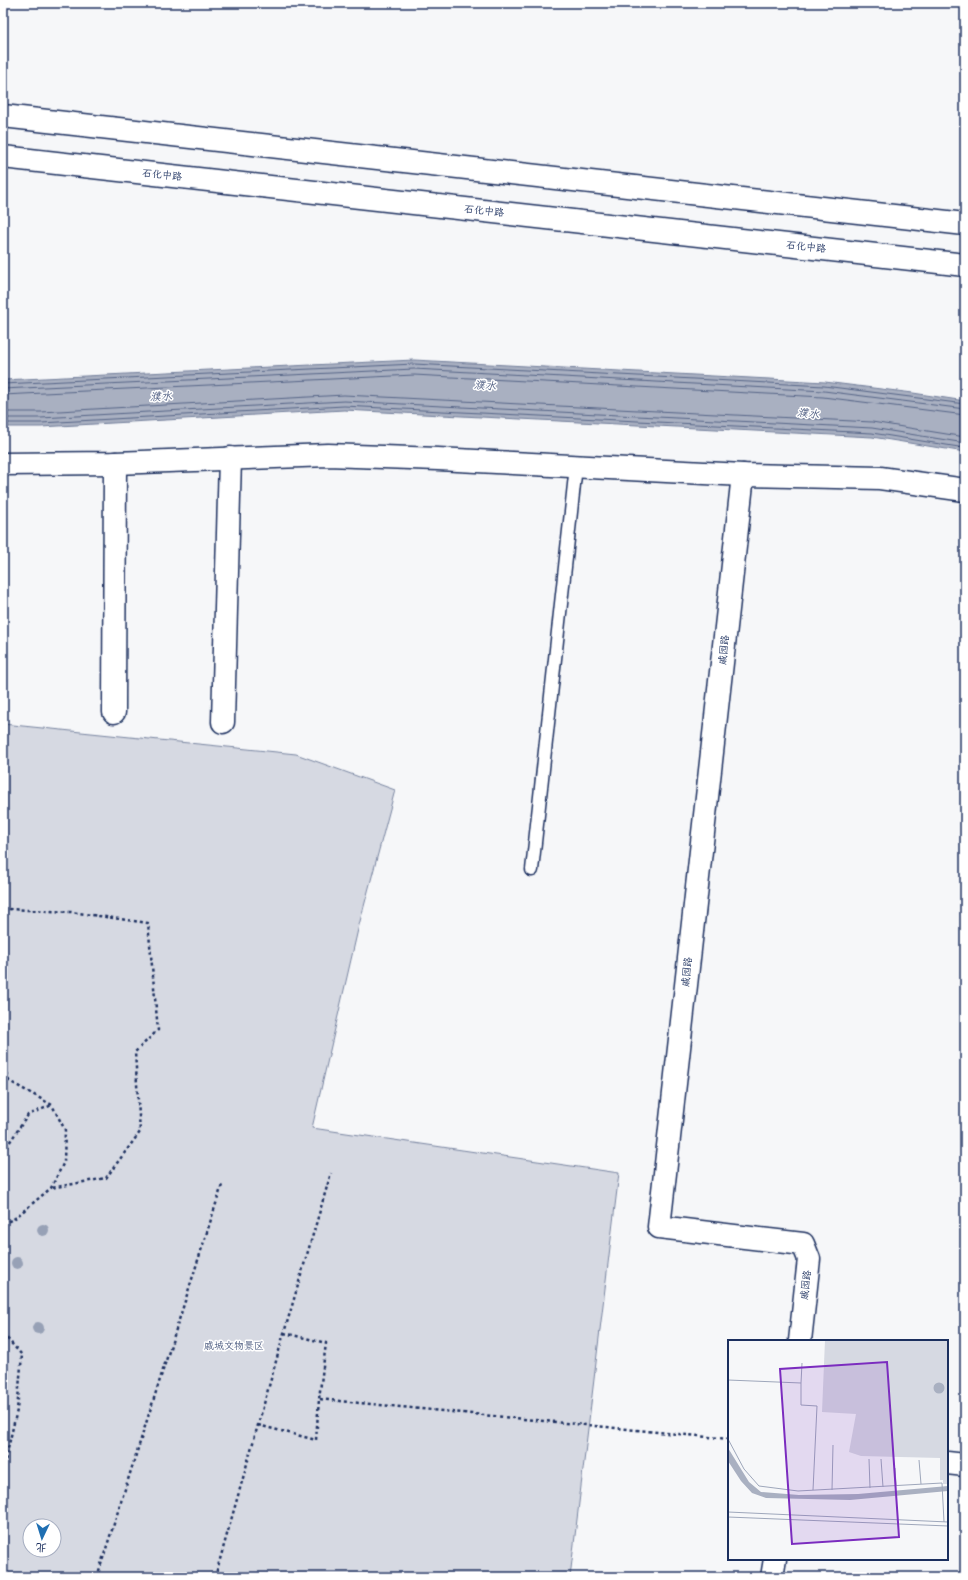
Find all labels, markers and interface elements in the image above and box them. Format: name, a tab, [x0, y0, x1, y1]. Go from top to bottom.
street label: 石化中路	[141, 165, 183, 185]
street label: 石化中路	[463, 201, 505, 221]
street label: 石化中路	[785, 237, 827, 257]
water label: 濮水	[473, 376, 498, 396]
water label: 濮水	[150, 388, 173, 406]
water label: 濮水	[796, 404, 821, 424]
street label: 戚园路	[714, 634, 734, 666]
street label: 戚园路	[677, 956, 697, 988]
street label: 戚园路	[796, 1269, 816, 1301]
park label: 戚城文物景区	[204, 1338, 264, 1354]
inset map	[728, 1340, 948, 1560]
north arrow	[22, 1518, 62, 1558]
text: 北	[35, 1538, 47, 1556]

